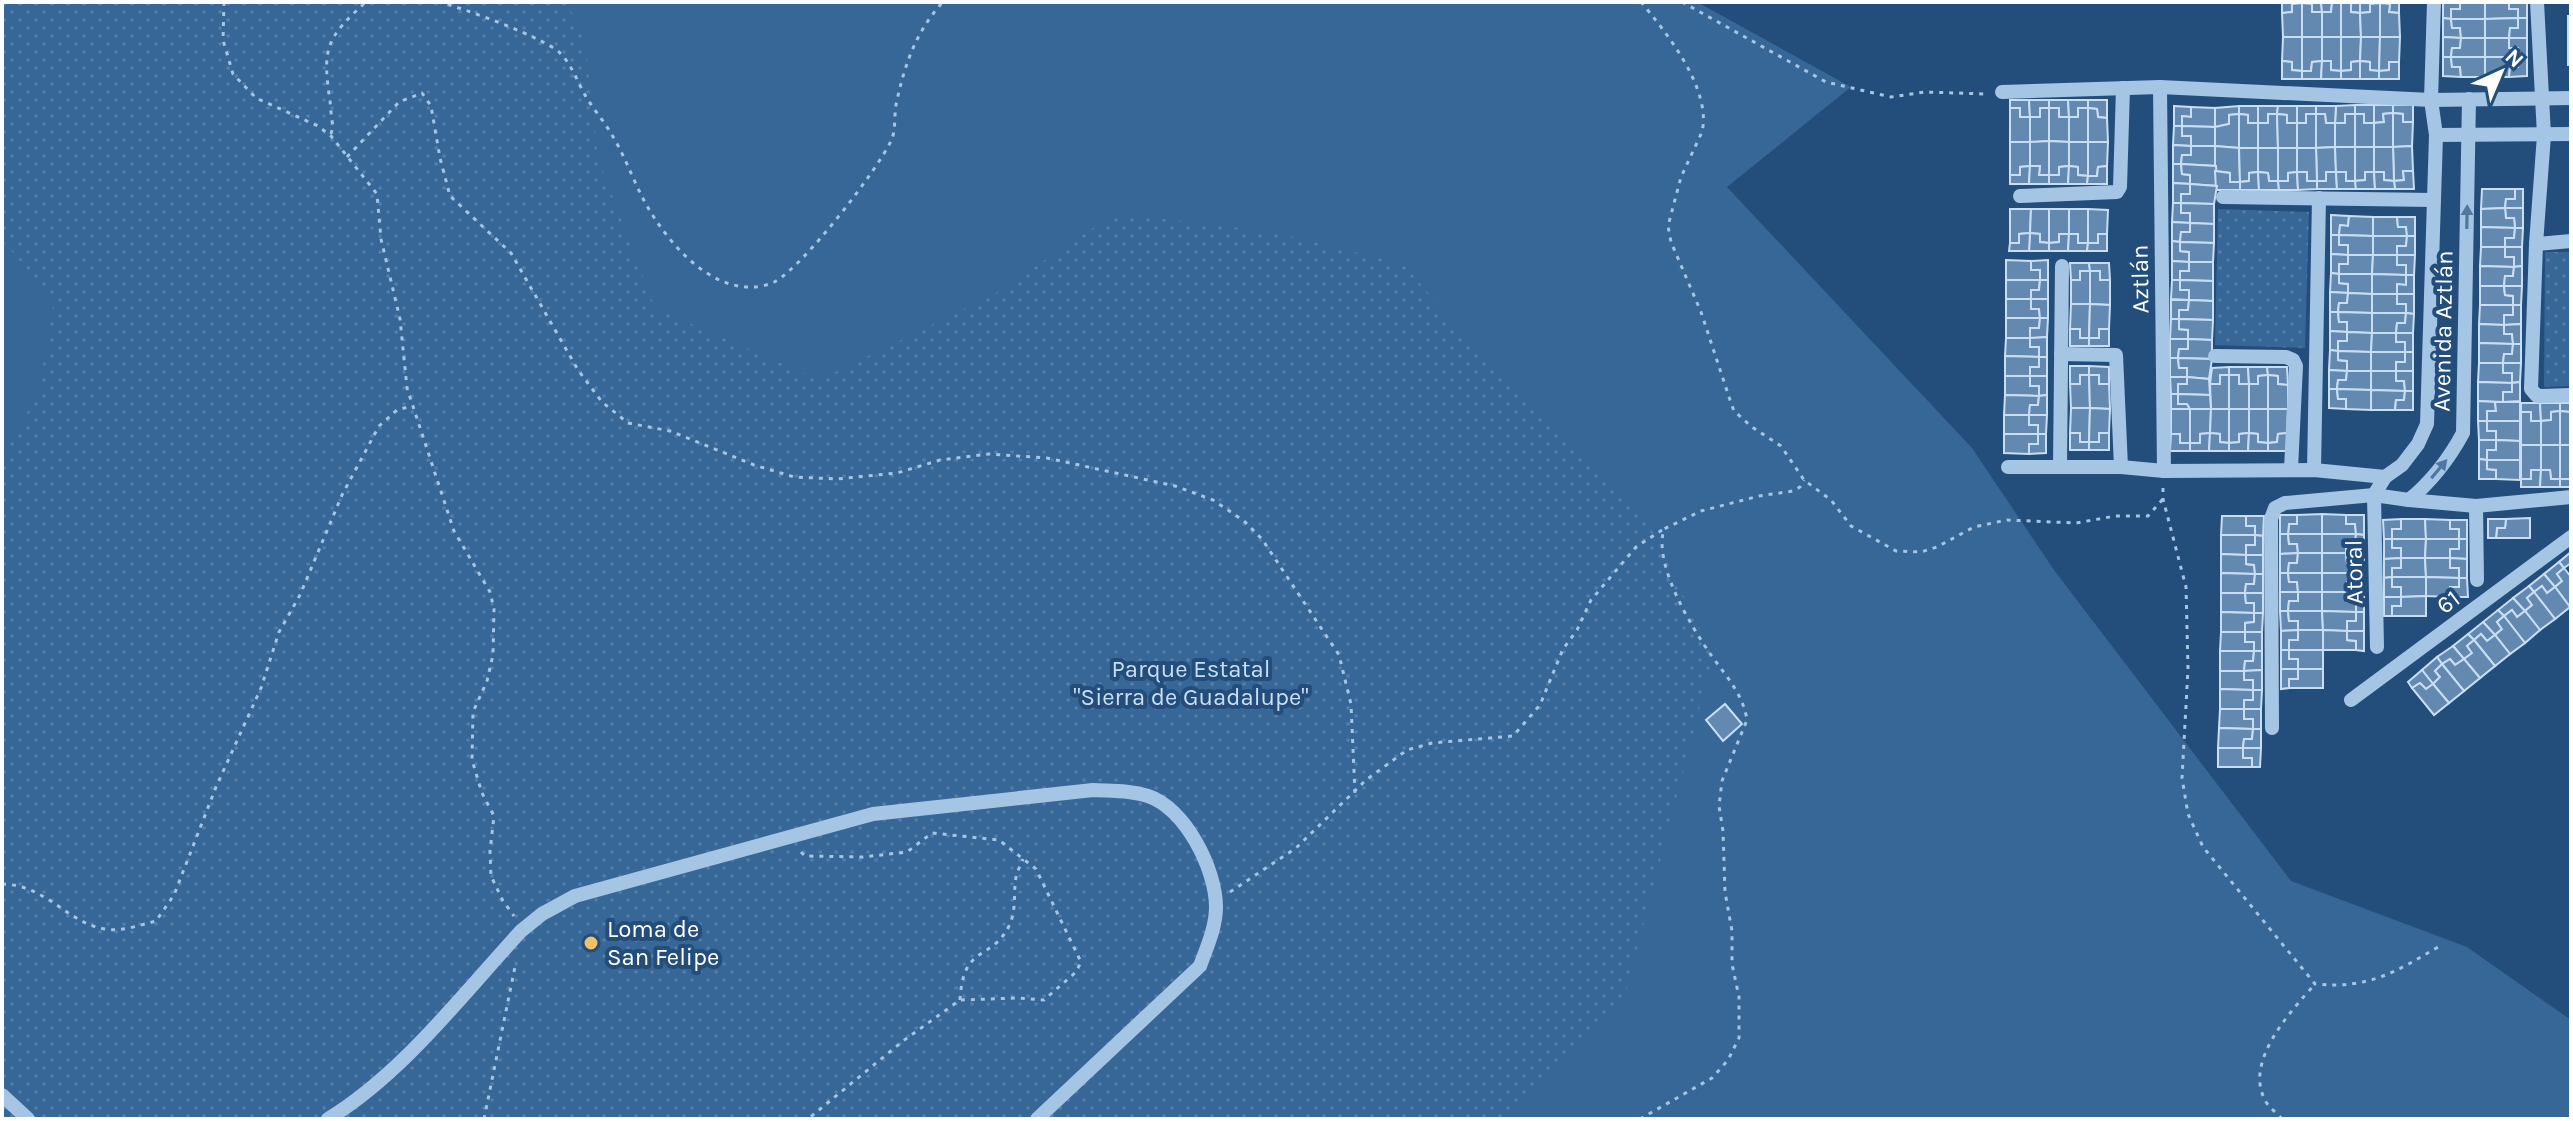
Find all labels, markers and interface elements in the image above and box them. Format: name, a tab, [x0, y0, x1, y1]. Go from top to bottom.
north arrow	[2461, 32, 2541, 112]
text: N	[2499, 43, 2529, 73]
one-way arrow	[2461, 204, 2473, 229]
street label: Aztlán	[2125, 244, 2155, 314]
street label: Avenida Aztlán	[2428, 250, 2458, 412]
one-way arrow	[2430, 460, 2447, 480]
street label: Atoral	[2339, 539, 2369, 605]
street label: 61	[2431, 584, 2465, 620]
park label: Parque Estatal "Sierra de Guadalupe"	[1073, 655, 1309, 711]
place label: Loma de San Felipe	[607, 915, 719, 971]
marker: Loma de San Felipe	[582, 934, 600, 952]

